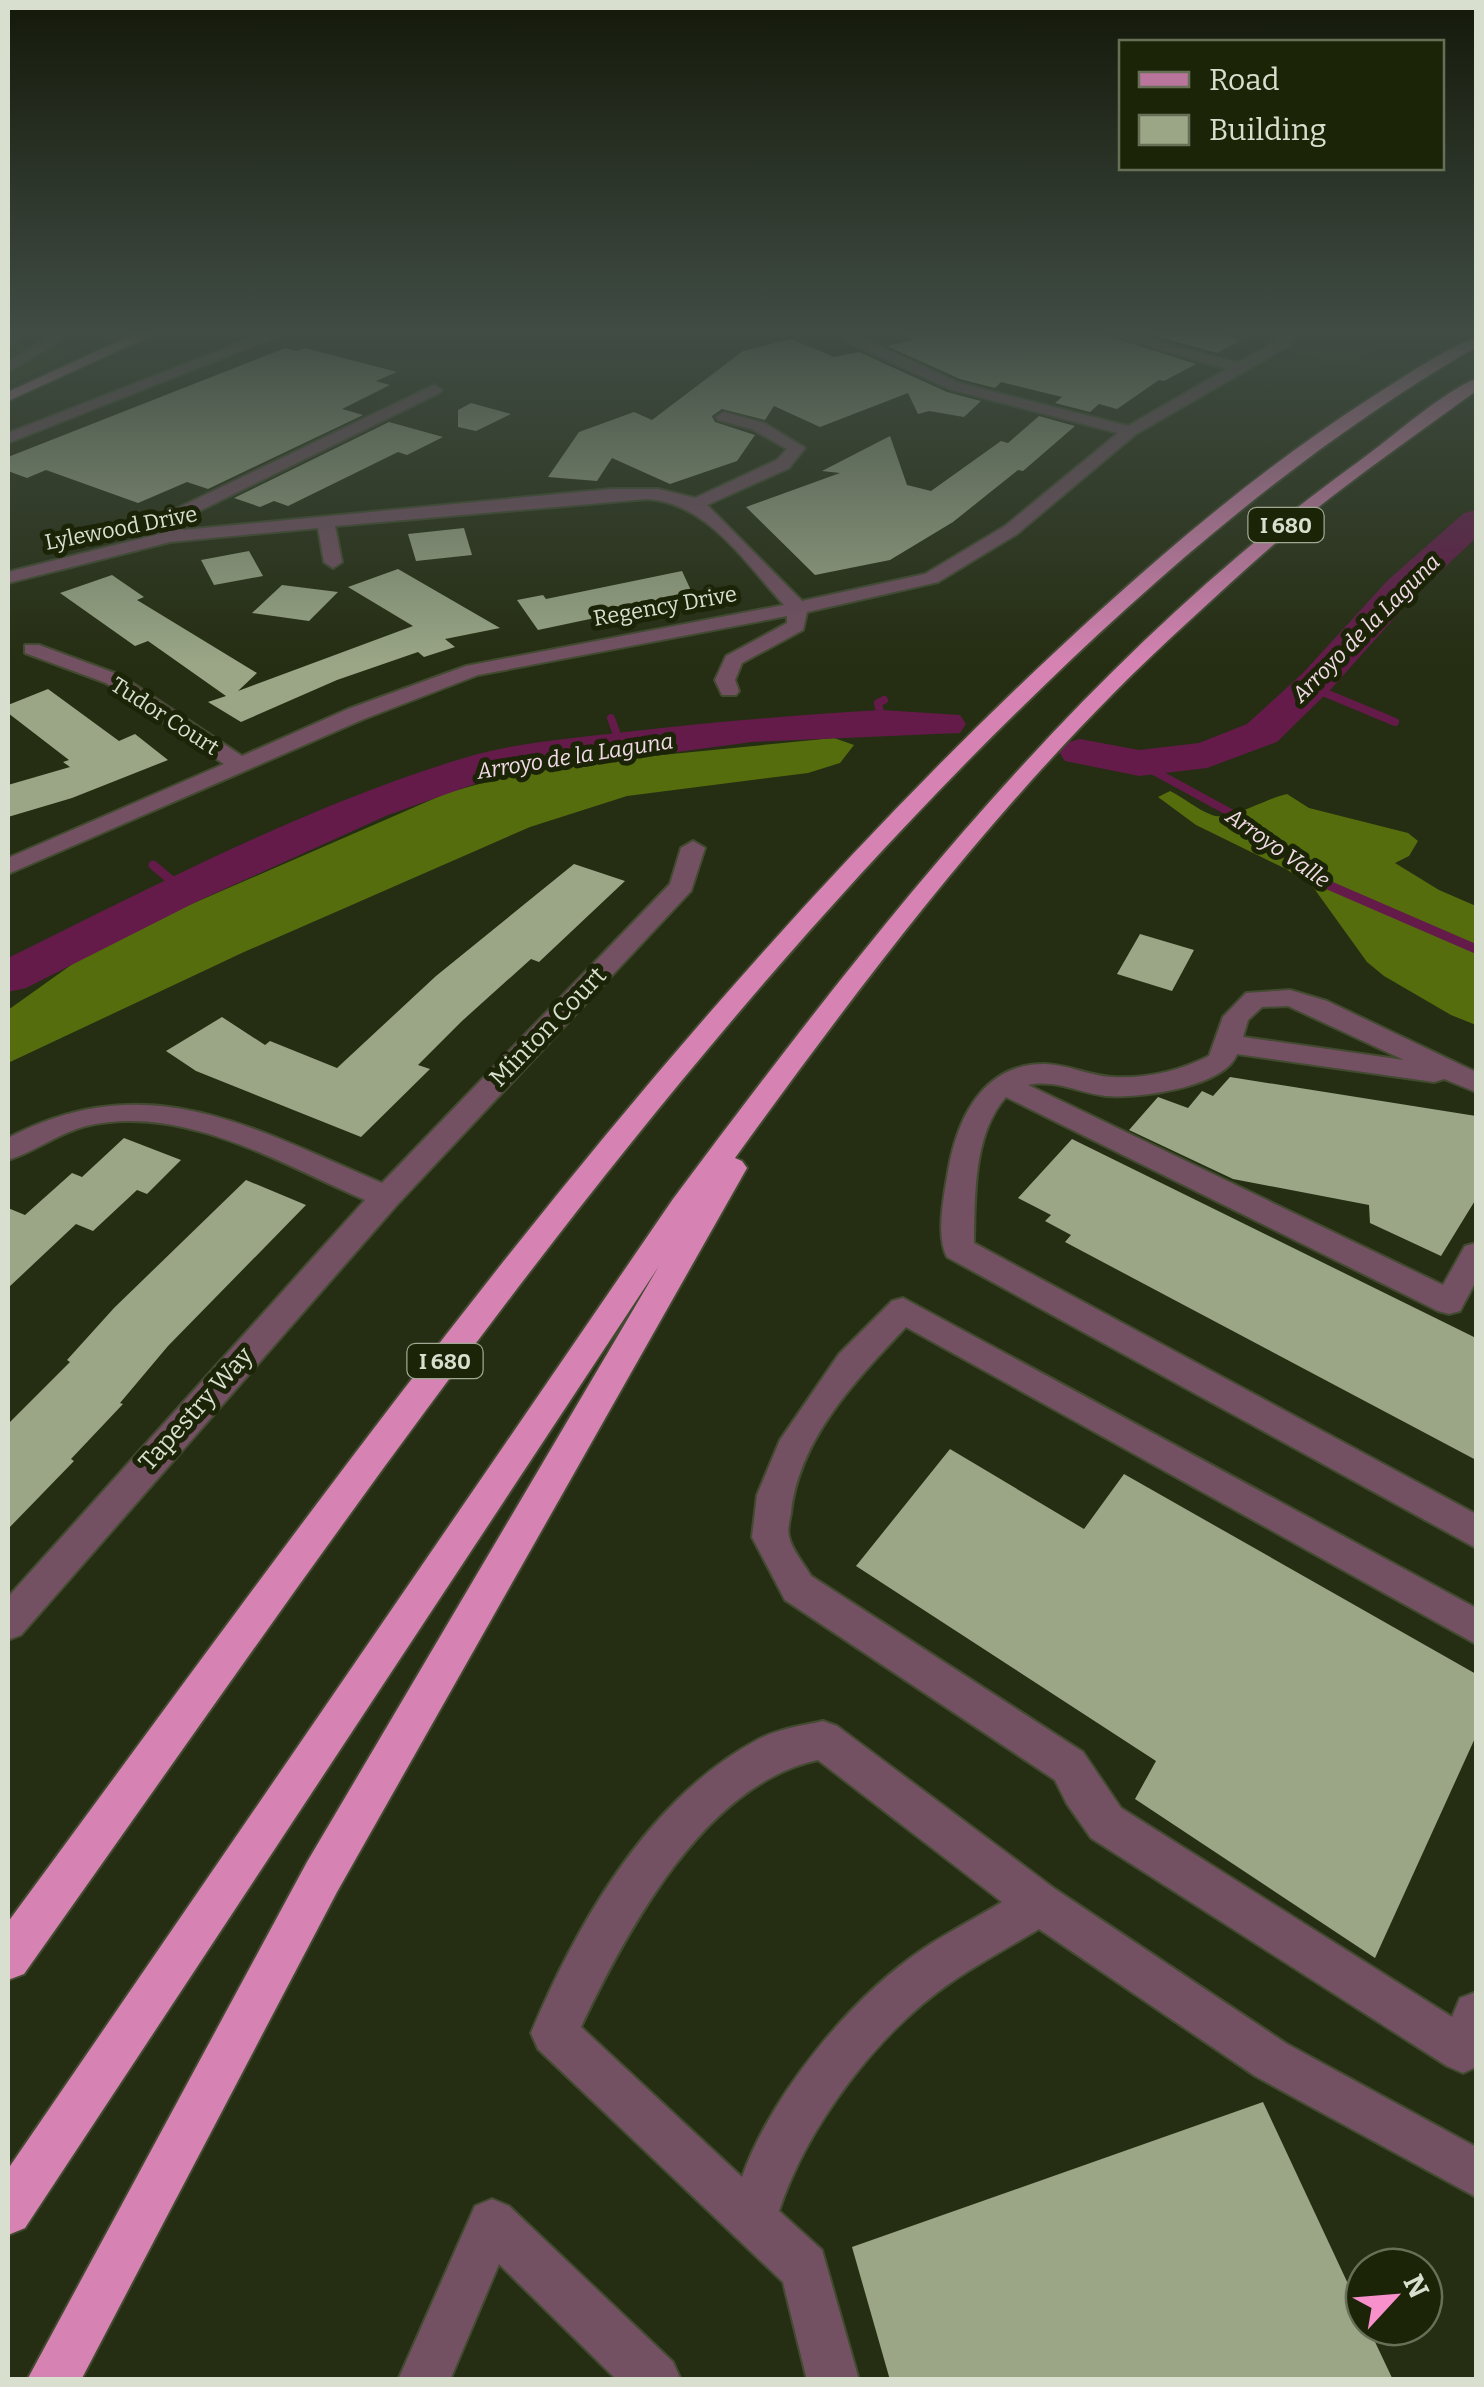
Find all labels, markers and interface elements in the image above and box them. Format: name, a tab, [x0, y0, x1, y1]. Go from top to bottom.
legend	[1119, 40, 1444, 170]
text: Road	[1209, 62, 1280, 98]
text: Building	[1209, 112, 1327, 148]
street label: Lylewood Drive	[43, 500, 199, 556]
road number: I 680	[1248, 508, 1324, 542]
water label: Arroyo de la Laguna	[1286, 548, 1446, 708]
street label: Regency Drive	[591, 580, 739, 632]
street label: Tudor Court	[106, 671, 224, 761]
water label: Arroyo de la Laguna	[474, 727, 675, 785]
water label: Arroyo Valle	[1220, 802, 1335, 894]
street label: Minton Court	[483, 961, 613, 1093]
street label: Tapestry Way	[133, 1341, 260, 1477]
road number: I 680	[408, 1344, 482, 1378]
north arrow	[1344, 2247, 1444, 2347]
text: N	[1396, 2269, 1436, 2303]

